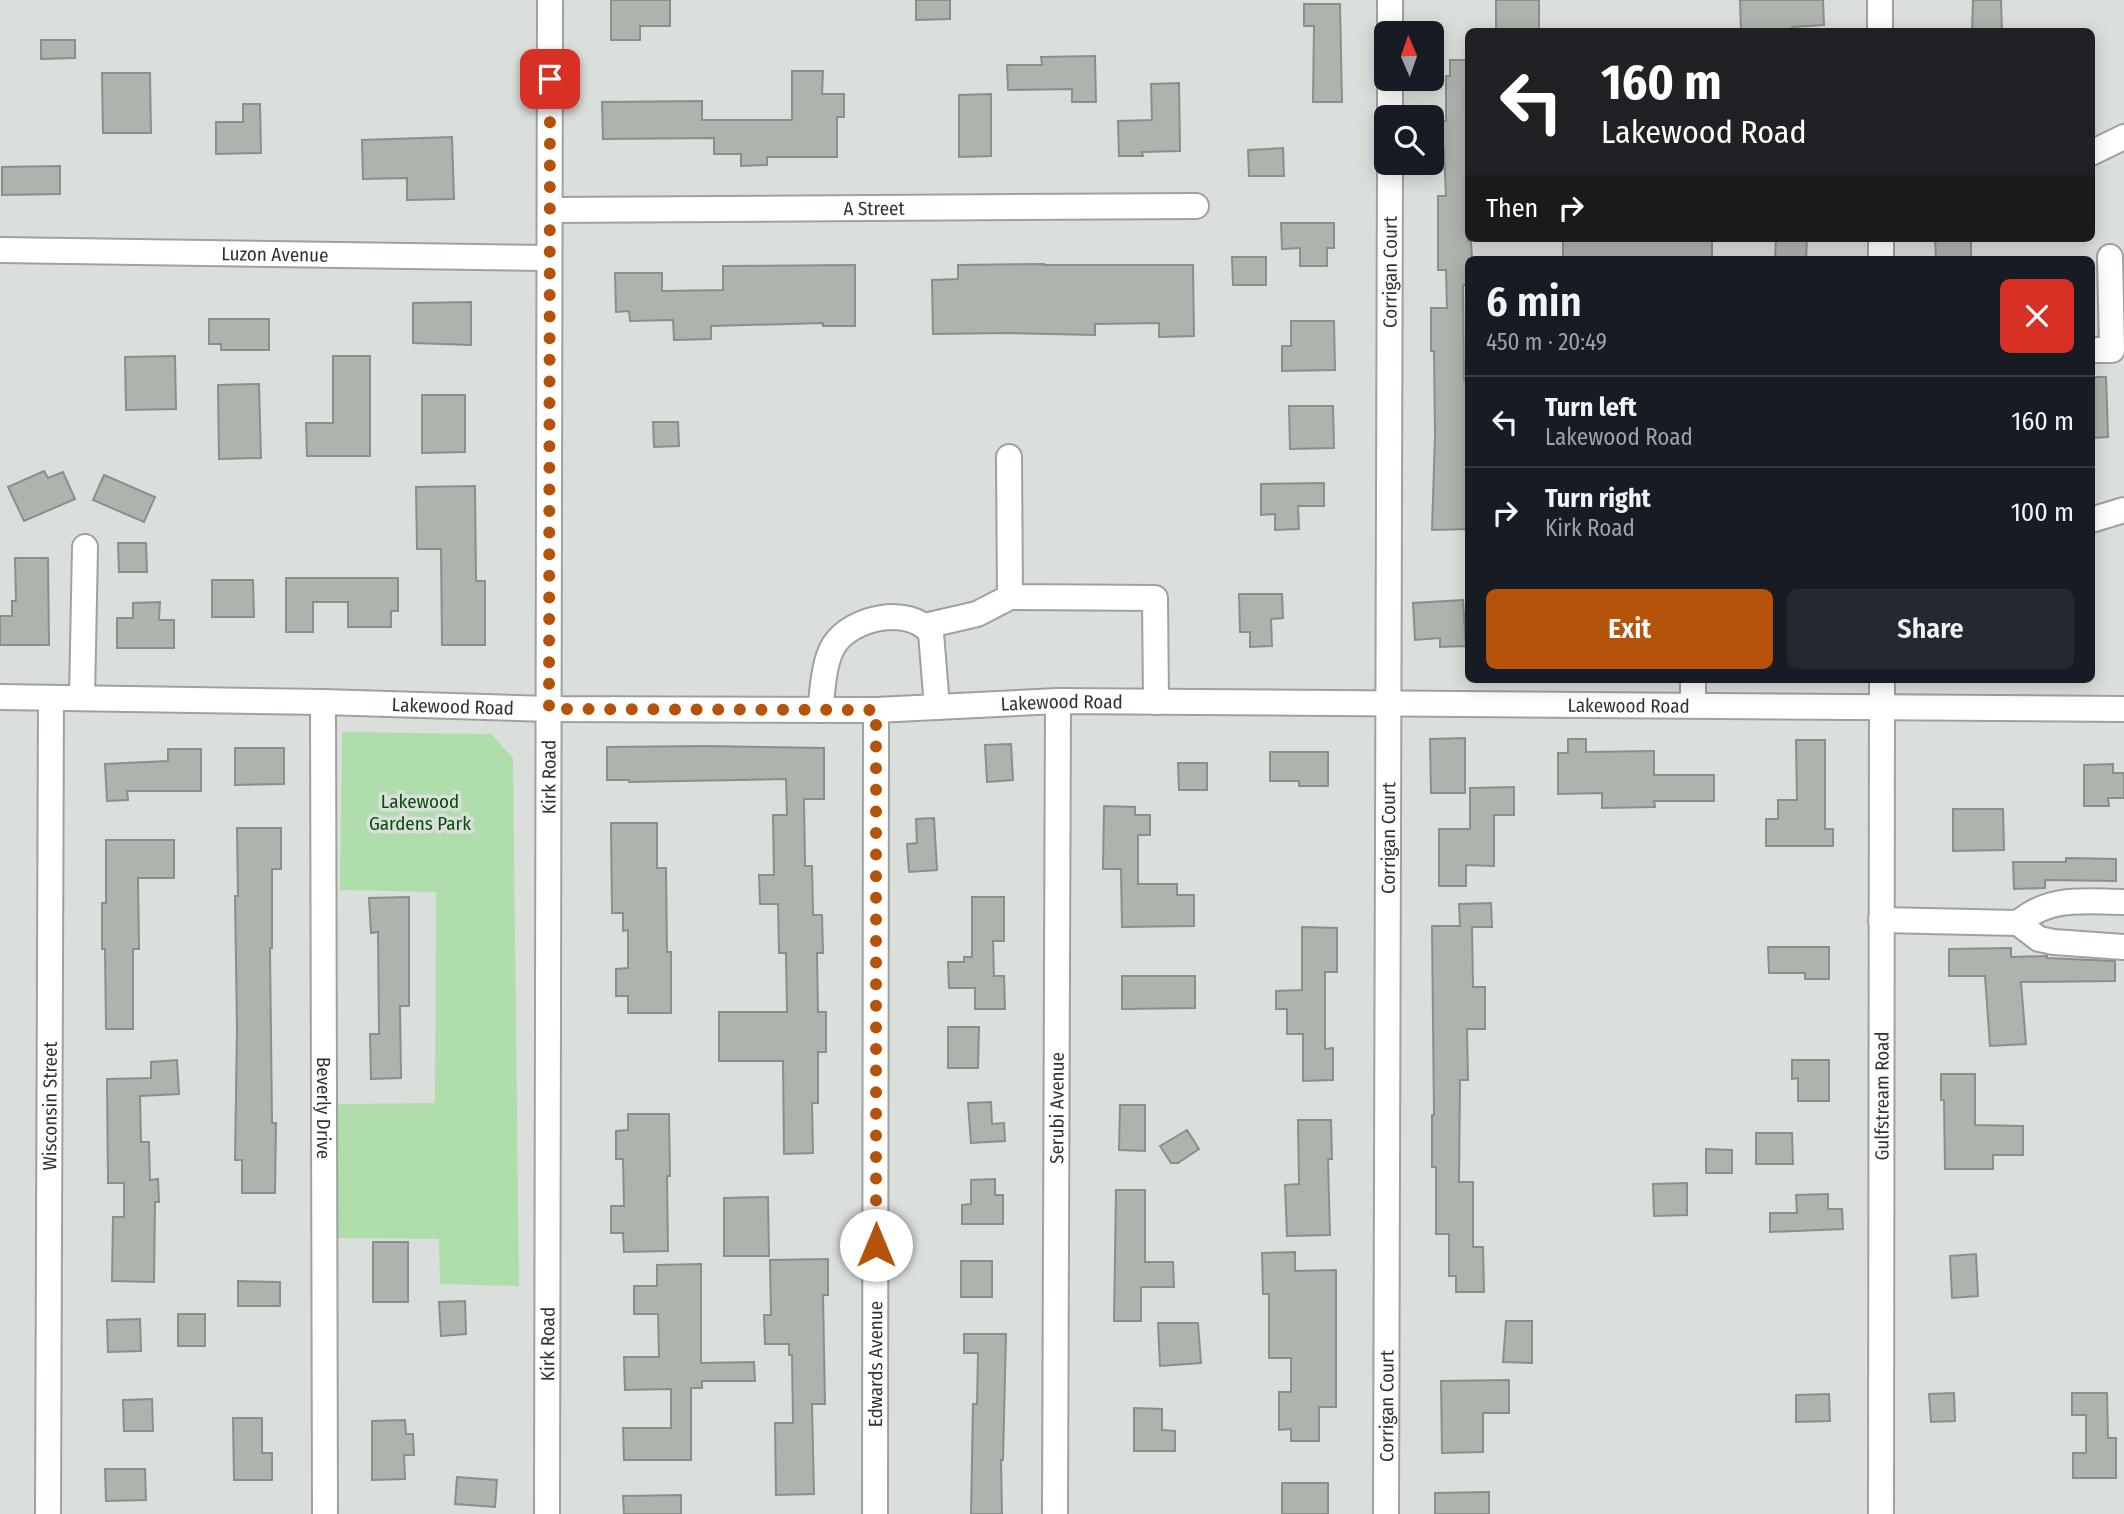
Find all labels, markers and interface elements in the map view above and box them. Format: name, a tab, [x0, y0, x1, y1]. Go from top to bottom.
north arrow	[1374, 21, 1444, 91]
map controls	[1374, 21, 1444, 175]
pin	[520, 49, 580, 109]
text: 160 m	[1601, 53, 1722, 112]
icon: left	[1486, 56, 1577, 147]
icon: arrive	[531, 60, 569, 98]
button: search	[1374, 105, 1444, 175]
text: Lakewood Road	[1601, 113, 1807, 151]
icon: right	[1552, 189, 1590, 227]
text: Then	[1486, 193, 1538, 224]
street label: A Street	[843, 196, 905, 220]
street label: Corrigan Court	[1378, 215, 1401, 328]
street label: Luzon Avenue	[221, 242, 329, 266]
text: 6 min	[1486, 277, 1582, 327]
button: close	[2000, 279, 2074, 353]
text: 450 m · 20:49	[1486, 328, 1607, 356]
text: Turn left	[1545, 392, 1637, 423]
icon: left	[1486, 403, 1524, 441]
text: 160 m	[2011, 406, 2074, 437]
text: Lakewood Road	[1545, 423, 1693, 451]
text: Turn right	[1545, 483, 1651, 514]
icon: right	[1486, 494, 1524, 532]
text: 100 m	[2011, 497, 2074, 528]
text: Kirk Road	[1545, 514, 1635, 542]
button: Exit	[1486, 589, 1773, 669]
button: Share	[1787, 589, 2074, 669]
street label: Lakewood Road	[1000, 689, 1123, 715]
street label: Lakewood Road	[391, 693, 514, 719]
street label: Lakewood Road	[1567, 693, 1690, 717]
street label: Kirk Road	[537, 740, 560, 814]
street label: Corrigan Court	[1376, 781, 1400, 894]
park label: Lakewood Gardens Park	[369, 790, 471, 835]
street label: Gulfstream Road	[1870, 1031, 1893, 1161]
street label: Wisconsin Street	[38, 1041, 61, 1171]
street label: Serubi Avenue	[1045, 1052, 1068, 1164]
street label: Beverly Drive	[312, 1057, 336, 1159]
position arrow	[839, 1208, 913, 1282]
street label: Edwards Avenue	[864, 1301, 887, 1427]
street label: Kirk Road	[536, 1307, 559, 1381]
street label: Corrigan Court	[1375, 1349, 1398, 1462]

